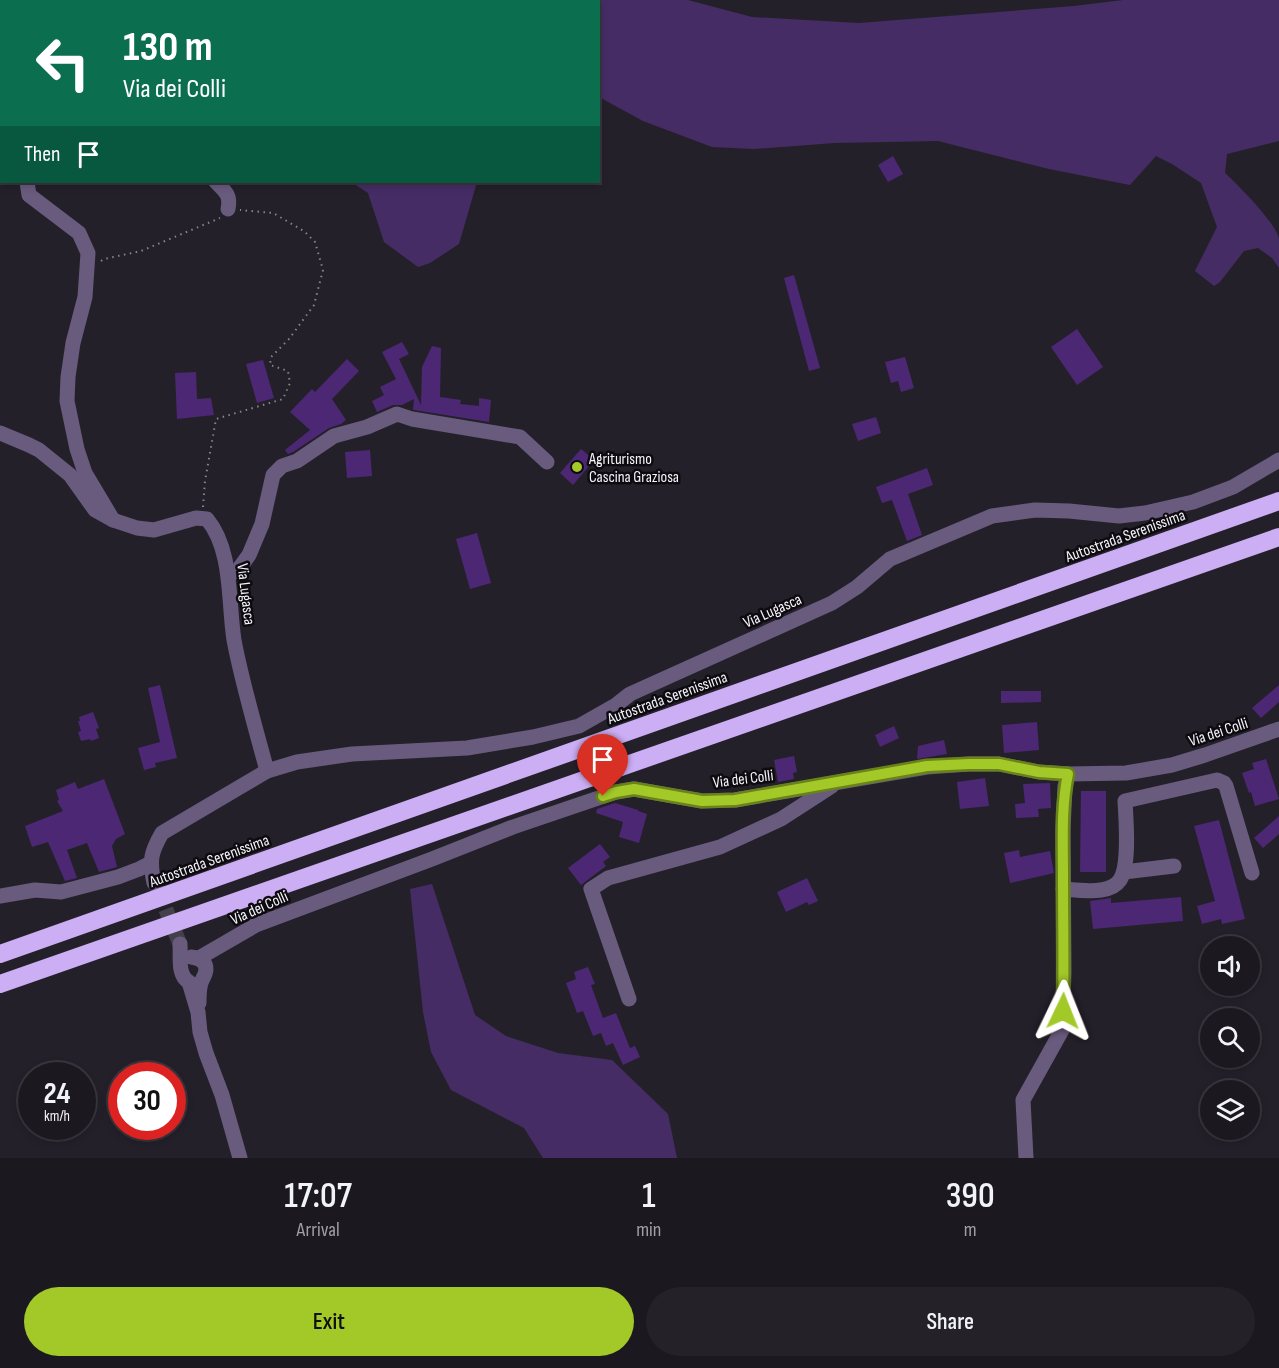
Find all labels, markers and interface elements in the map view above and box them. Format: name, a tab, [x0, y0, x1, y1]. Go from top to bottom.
text: 130 m	[123, 22, 213, 73]
icon: left	[24, 24, 102, 102]
text: Via dei Colli	[123, 73, 226, 105]
icon: arrive	[72, 138, 105, 171]
text: Then	[24, 141, 60, 168]
place label: Agriturismo Cascina Graziosa	[588, 450, 679, 487]
marker: Agriturismo Cascina Graziosa	[570, 460, 584, 474]
street label: Autostrada Serenissima	[1062, 506, 1188, 567]
street label: Via Lugasca	[232, 562, 259, 626]
street label: Via Lugasca	[740, 590, 805, 633]
street label: Autostrada Serenissima	[604, 668, 730, 729]
street label: Via dei Colli	[1187, 714, 1250, 751]
pin	[577, 734, 628, 796]
icon: arrive	[586, 743, 619, 776]
street label: Via dei Colli	[712, 766, 775, 793]
street label: Autostrada Serenissima	[146, 831, 272, 892]
street label: Via dei Colli	[228, 887, 291, 929]
map controls	[1200, 936, 1260, 1140]
button: sound	[1200, 936, 1260, 996]
position arrow	[1031, 979, 1095, 1043]
button: search	[1200, 1008, 1260, 1068]
speed limit sign: 30	[108, 1062, 186, 1140]
text: 24	[44, 1076, 70, 1112]
button: layers	[1200, 1080, 1260, 1140]
text: km/h	[44, 1107, 70, 1126]
text: 17:07	[284, 1175, 352, 1218]
text: 1	[642, 1175, 656, 1218]
text: 390	[946, 1175, 995, 1218]
text: Arrival	[297, 1218, 340, 1242]
text: min	[636, 1218, 661, 1242]
text: m	[964, 1218, 977, 1242]
button: Exit	[24, 1287, 634, 1356]
button: Share	[646, 1287, 1255, 1356]

